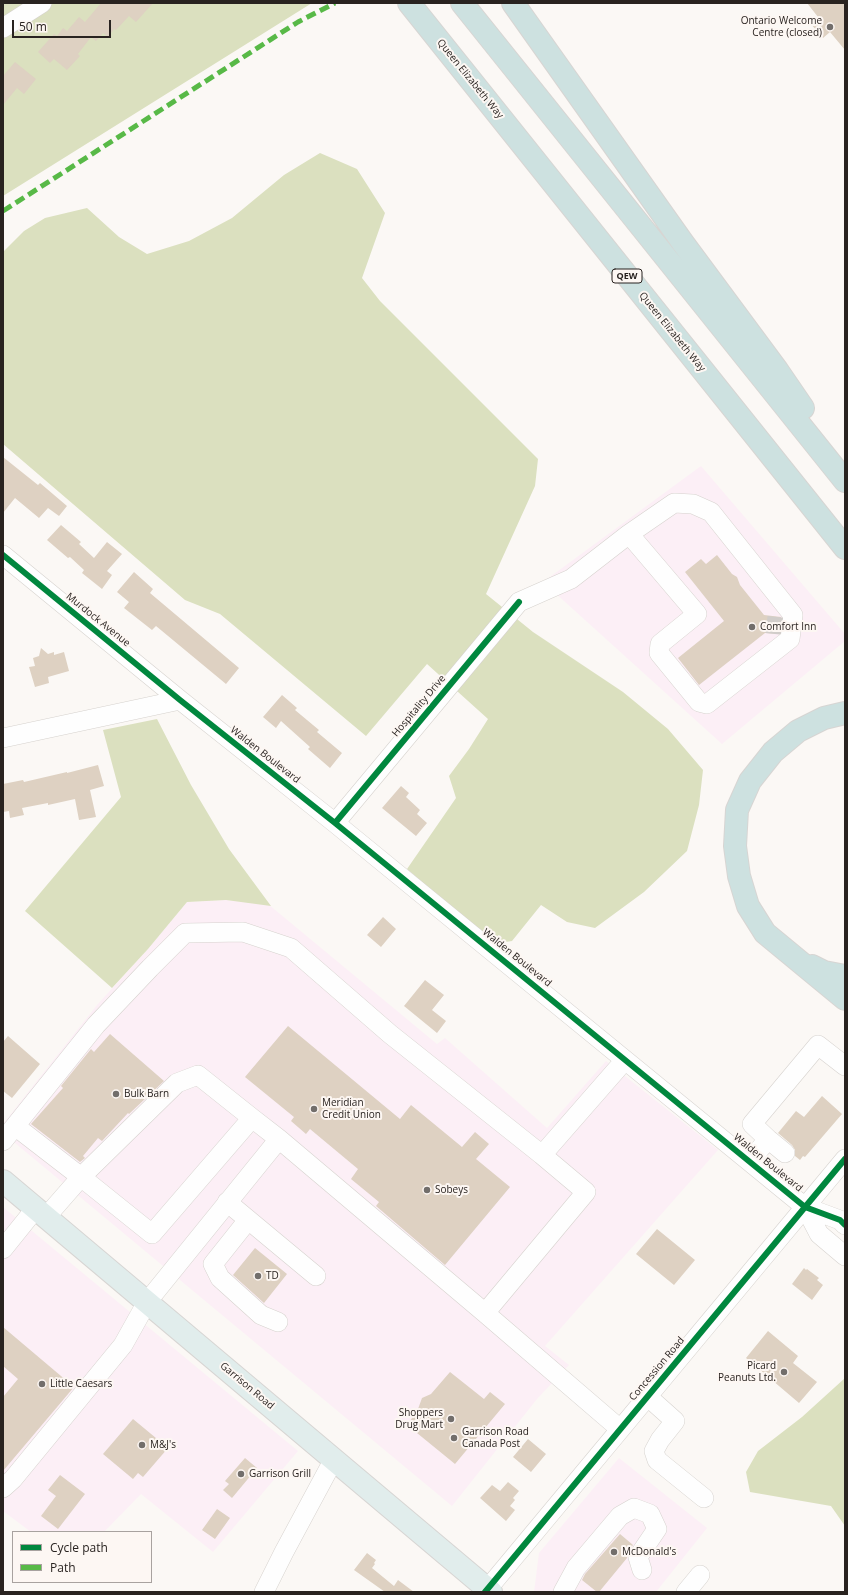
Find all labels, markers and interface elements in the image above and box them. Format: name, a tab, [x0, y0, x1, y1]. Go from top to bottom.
scale bar	[14, 12, 113, 38]
place label: Ontario Welcome Centre (closed)	[741, 15, 822, 38]
text: 50 m	[19, 18, 47, 35]
marker: Ontario Welcome Centre (closed)	[825, 22, 835, 32]
street label: Queen Elizabeth Way	[434, 37, 506, 121]
road number: QEW	[612, 269, 642, 283]
street label: Queen Elizabeth Way	[636, 290, 708, 374]
street label: Murdock Avenue	[64, 591, 132, 649]
place label: Comfort Inn	[760, 621, 816, 633]
marker: Comfort Inn	[747, 622, 757, 632]
street label: Hospitality Drive	[390, 673, 448, 739]
street label: Walden Boulevard	[228, 724, 302, 786]
street label: Walden Boulevard	[480, 927, 554, 989]
place label: Bulk Barn	[124, 1088, 169, 1100]
marker: Bulk Barn	[111, 1089, 121, 1099]
place label: Meridian Credit Union	[322, 1097, 381, 1120]
marker: Meridian Credit Union	[309, 1104, 319, 1114]
street label: Walden Boulevard	[731, 1132, 805, 1194]
place label: Sobeys	[435, 1184, 468, 1196]
marker: Sobeys	[422, 1185, 432, 1195]
place label: TD	[266, 1270, 279, 1282]
marker: TD	[253, 1271, 263, 1281]
street label: Concession Road	[627, 1335, 687, 1403]
street label: Garrison Road	[218, 1360, 276, 1412]
place label: Picard Peanuts Ltd.	[718, 1360, 776, 1384]
marker: Picard Peanuts Ltd.	[779, 1367, 789, 1377]
place label: Little Caesars	[50, 1378, 112, 1390]
marker: Little Caesars	[37, 1379, 47, 1389]
place label: Shoppers Drug Mart	[395, 1407, 443, 1430]
marker: Shoppers Drug Mart	[446, 1414, 456, 1424]
place label: Garrison Road Canada Post	[462, 1426, 529, 1450]
marker: Garrison Road Canada Post	[449, 1433, 459, 1443]
place label: M&J's	[150, 1439, 176, 1451]
marker: M&J's	[137, 1440, 147, 1450]
place label: Garrison Grill	[249, 1468, 311, 1480]
marker: Garrison Grill	[236, 1469, 246, 1479]
legend	[12, 1531, 152, 1583]
text: Cycle path	[50, 1539, 108, 1556]
place label: McDonald's	[622, 1546, 676, 1558]
marker: McDonald's	[609, 1547, 619, 1557]
text: Path	[50, 1559, 76, 1576]

